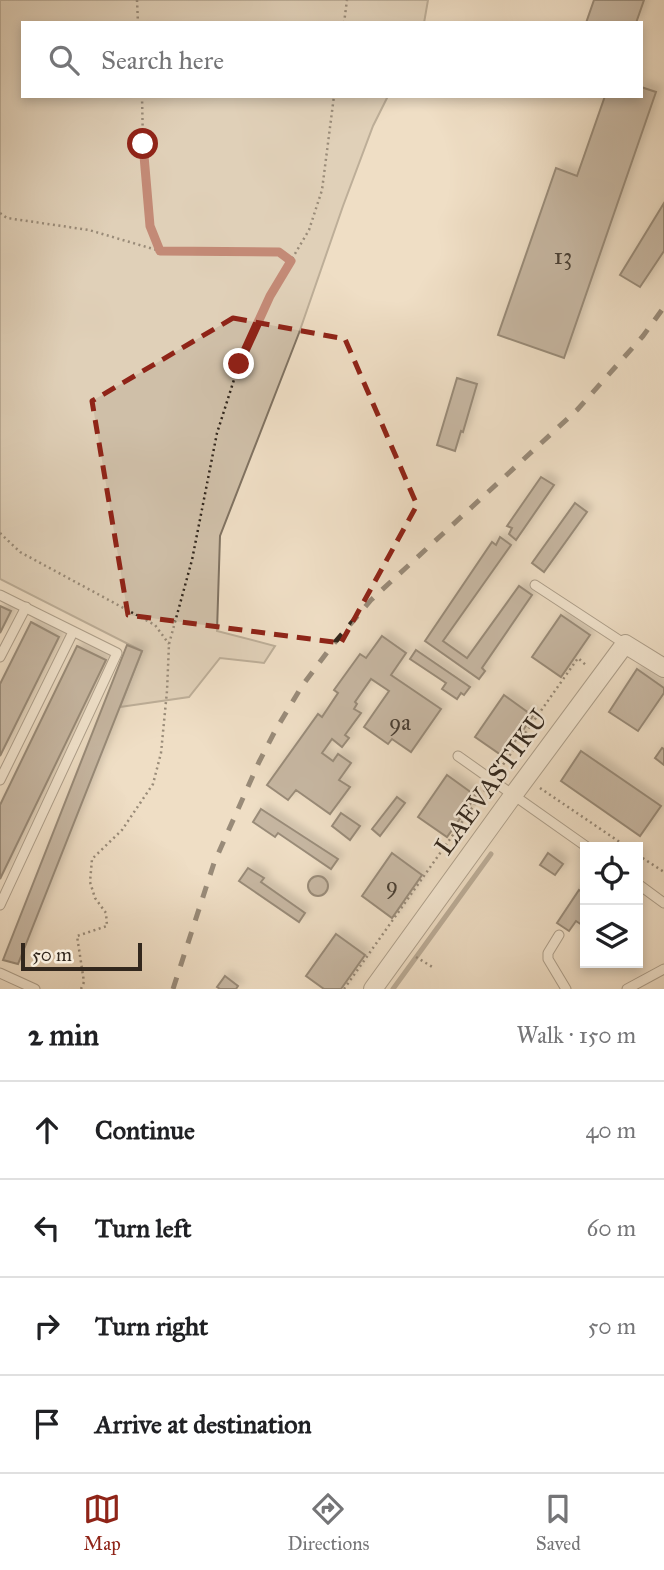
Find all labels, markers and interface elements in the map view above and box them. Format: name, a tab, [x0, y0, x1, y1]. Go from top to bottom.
search box	[21, 21, 643, 98]
icon: search	[45, 41, 83, 79]
text: Search here	[101, 44, 224, 76]
route start	[127, 128, 158, 159]
house number: 13	[554, 242, 572, 270]
route end	[223, 348, 254, 379]
street label: LAEVASTIKU	[427, 703, 555, 861]
house number: 9a	[389, 708, 411, 736]
map controls	[580, 842, 643, 968]
button: locate	[580, 842, 643, 905]
house number: 9	[386, 871, 398, 899]
button: layers	[580, 905, 643, 968]
scale bar	[21, 940, 142, 972]
text: 50 m	[32, 943, 72, 966]
text: 2 min	[28, 1017, 99, 1053]
text: Walk · 150 m	[516, 1021, 636, 1049]
icon: ahead	[28, 1111, 66, 1149]
text: Continue	[95, 1114, 195, 1146]
text: 40 m	[586, 1116, 636, 1144]
icon: left	[28, 1209, 66, 1247]
text: Turn left	[95, 1212, 191, 1244]
text: 60 m	[587, 1214, 636, 1242]
icon: right	[28, 1307, 66, 1345]
text: Turn right	[95, 1310, 208, 1342]
text: 50 m	[588, 1312, 636, 1340]
icon: arrive	[28, 1405, 66, 1443]
text: Arrive at destination	[95, 1408, 312, 1440]
tab: Map	[83, 1490, 121, 1555]
tab: Directions	[287, 1490, 369, 1555]
tab: Saved	[536, 1490, 581, 1555]

